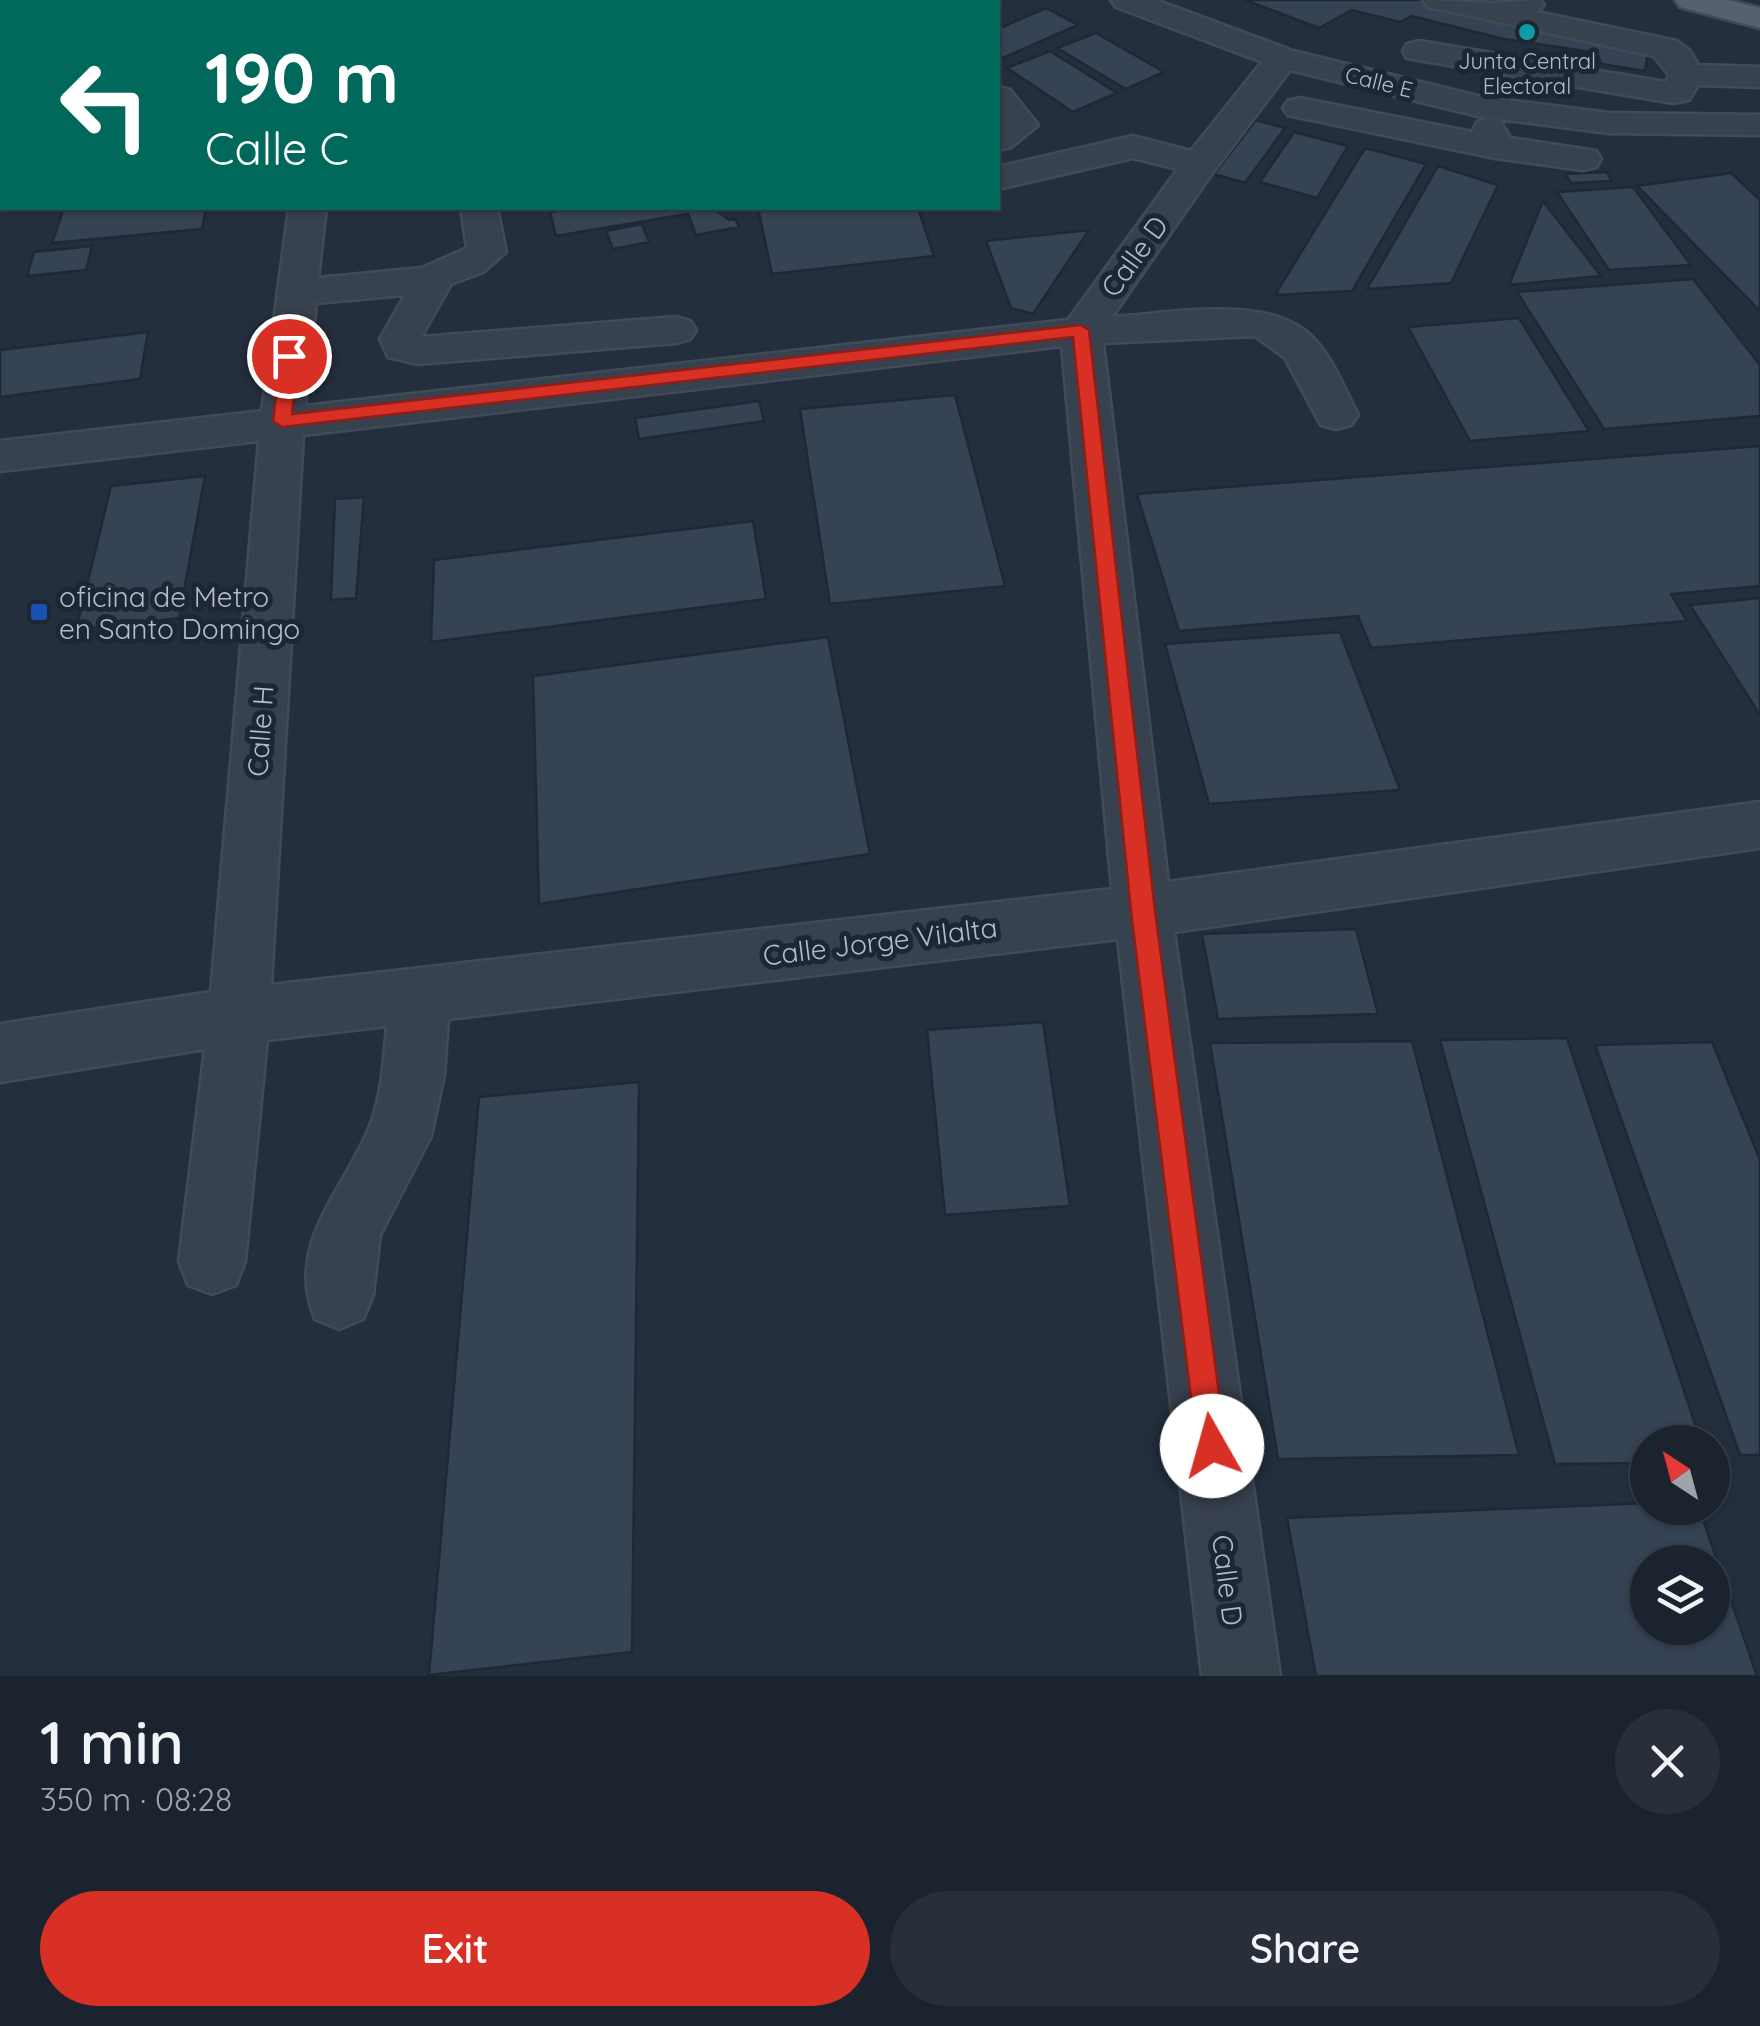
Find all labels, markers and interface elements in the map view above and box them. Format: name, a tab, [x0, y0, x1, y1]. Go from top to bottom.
marker: Junta Central Electoral	[1516, 21, 1538, 43]
text: 190 m	[205, 33, 399, 121]
icon: left	[40, 40, 170, 170]
place label: Junta Central Electoral	[1458, 47, 1596, 100]
street label: Calle E	[1342, 60, 1416, 104]
text: Calle C	[205, 120, 349, 176]
street label: Calle D	[1093, 209, 1175, 303]
pin	[247, 314, 332, 399]
icon: arrive	[262, 329, 317, 384]
place label: oficina de Metro en Santo Domingo	[59, 579, 300, 646]
marker: oficina de Metro en Santo Domingo	[28, 601, 50, 623]
street label: Calle H	[239, 684, 281, 778]
street label: Calle Jorge Vilalta	[761, 909, 999, 973]
position arrow	[1160, 1394, 1264, 1498]
north arrow	[1630, 1425, 1730, 1525]
map controls	[1630, 1425, 1730, 1645]
street label: Calle D	[1205, 1532, 1251, 1628]
button: layers	[1630, 1545, 1730, 1645]
text: 1 min	[40, 1704, 184, 1779]
button: close	[1615, 1709, 1720, 1814]
text: 350 m · 08:28	[40, 1779, 232, 1819]
button: Exit	[40, 1891, 870, 2006]
button: Share	[890, 1891, 1720, 2006]

